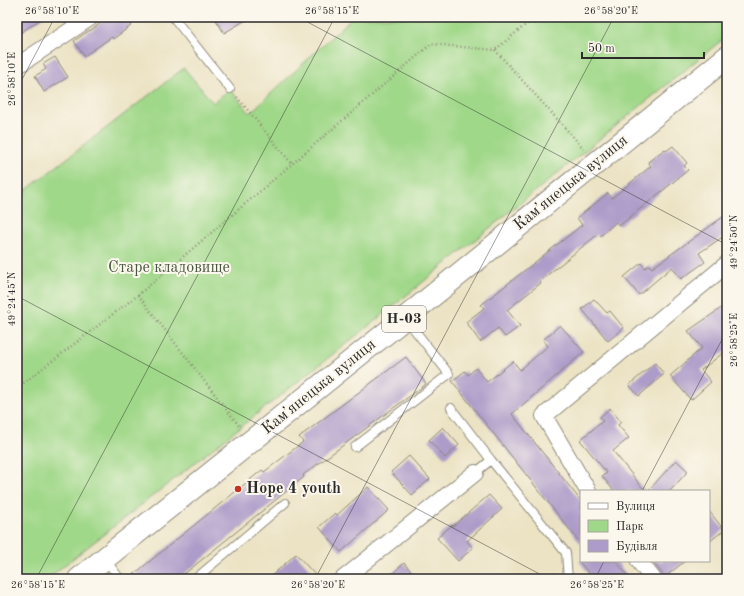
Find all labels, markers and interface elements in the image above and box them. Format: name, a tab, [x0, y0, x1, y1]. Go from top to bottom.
text: 26°58'10"E	[25, 6, 79, 16]
text: 26°58'15"E	[305, 6, 359, 16]
text: 26°58'20"E	[584, 6, 638, 16]
scale bar	[582, 34, 704, 60]
text: 50 m	[588, 42, 615, 55]
text: 26°58'10"E	[7, 52, 17, 106]
street label: Камʼянецька вулиця	[510, 132, 631, 234]
text: 49°24'50"N	[729, 214, 739, 269]
park label: Старе кладовище	[108, 260, 230, 276]
text: 49°24'45"N	[7, 271, 17, 326]
road number: Н-03	[382, 306, 426, 332]
text: 26°58'25"E	[729, 313, 739, 367]
street label: Камʼянецька вулиця	[258, 336, 379, 438]
place label: Hope 4 youth	[246, 481, 341, 497]
marker: Hope 4 youth	[233, 484, 243, 494]
legend	[580, 490, 710, 562]
text: Вулиця	[616, 501, 655, 513]
text: Парк	[616, 521, 644, 533]
text: Будівля	[616, 540, 658, 553]
text: 26°58'15"E	[11, 580, 65, 590]
text: 26°58'20"E	[291, 580, 345, 590]
text: 26°58'25"E	[570, 580, 624, 590]

